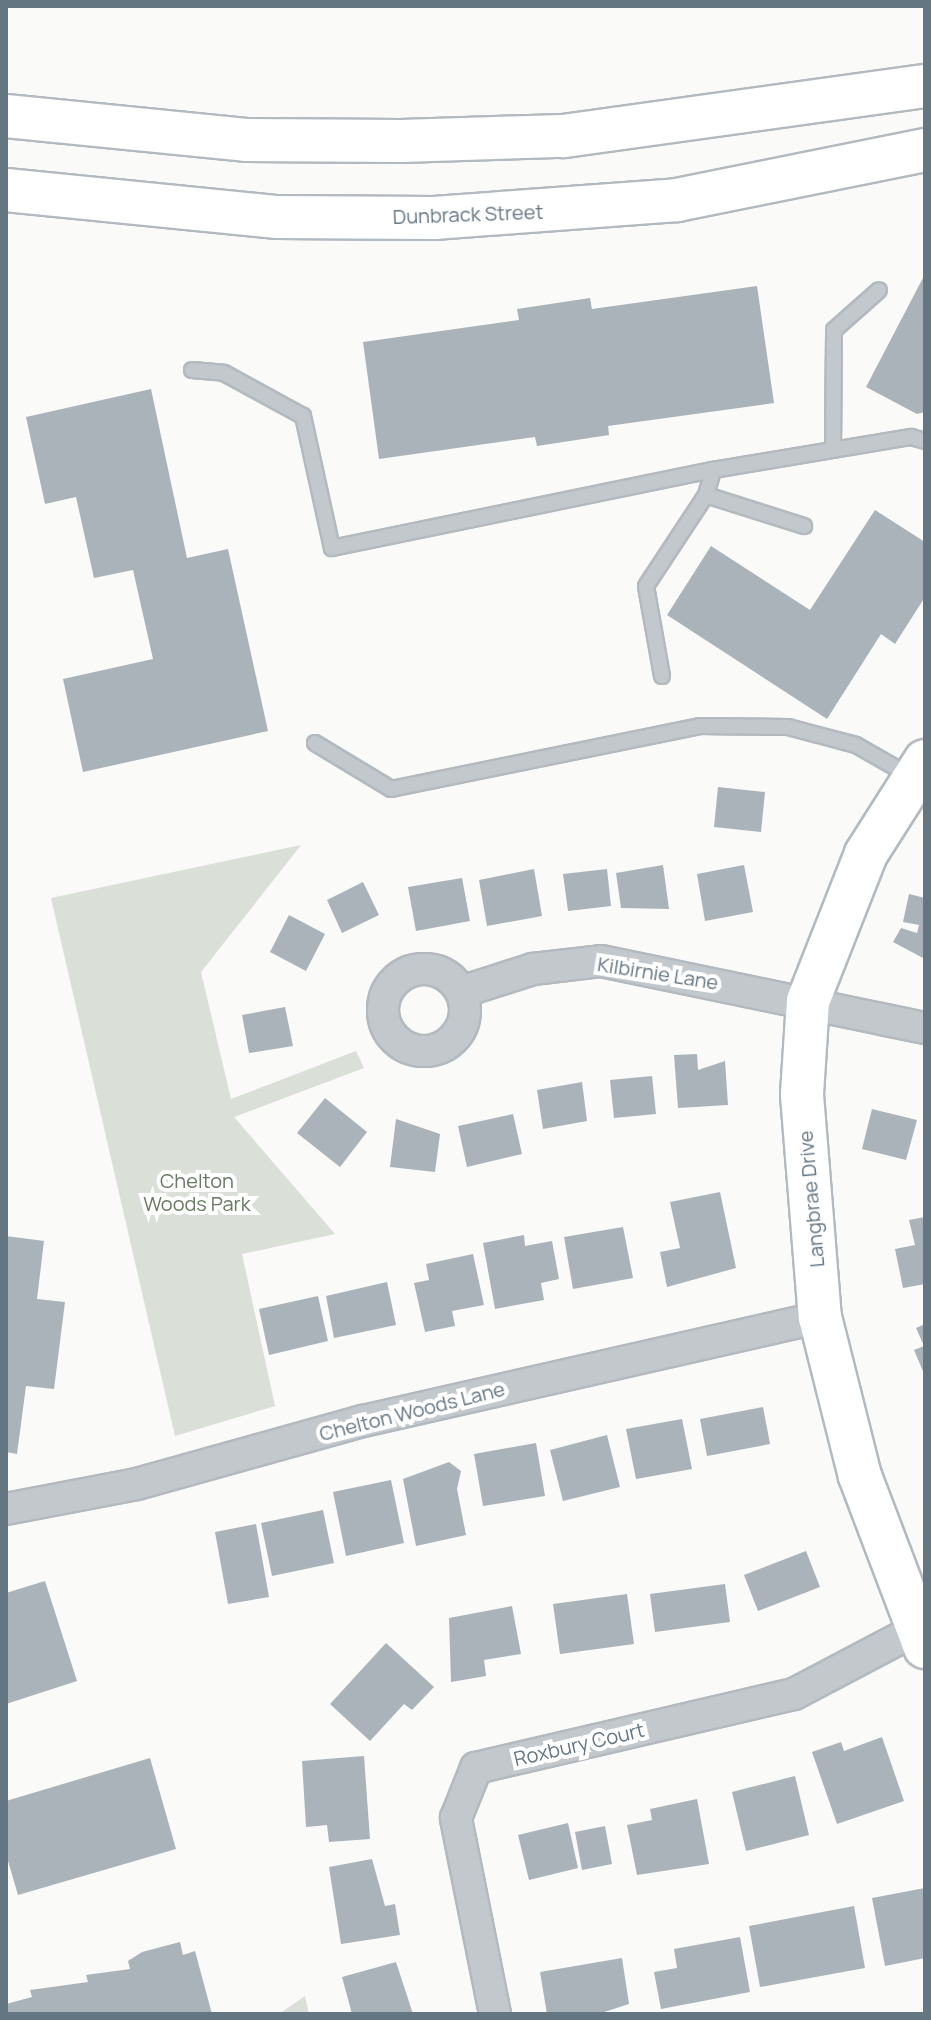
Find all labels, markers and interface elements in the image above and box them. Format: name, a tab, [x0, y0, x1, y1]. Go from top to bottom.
street label: Dunbrack Street	[392, 199, 544, 229]
street label: Kilbirnie Lane	[596, 952, 720, 994]
street label: Langbrae Drive	[793, 1130, 829, 1268]
park label: Chelton Woods Park	[143, 1169, 251, 1216]
street label: Chelton Woods Lane	[317, 1376, 507, 1446]
street label: Roxbury Court	[511, 1717, 647, 1771]

